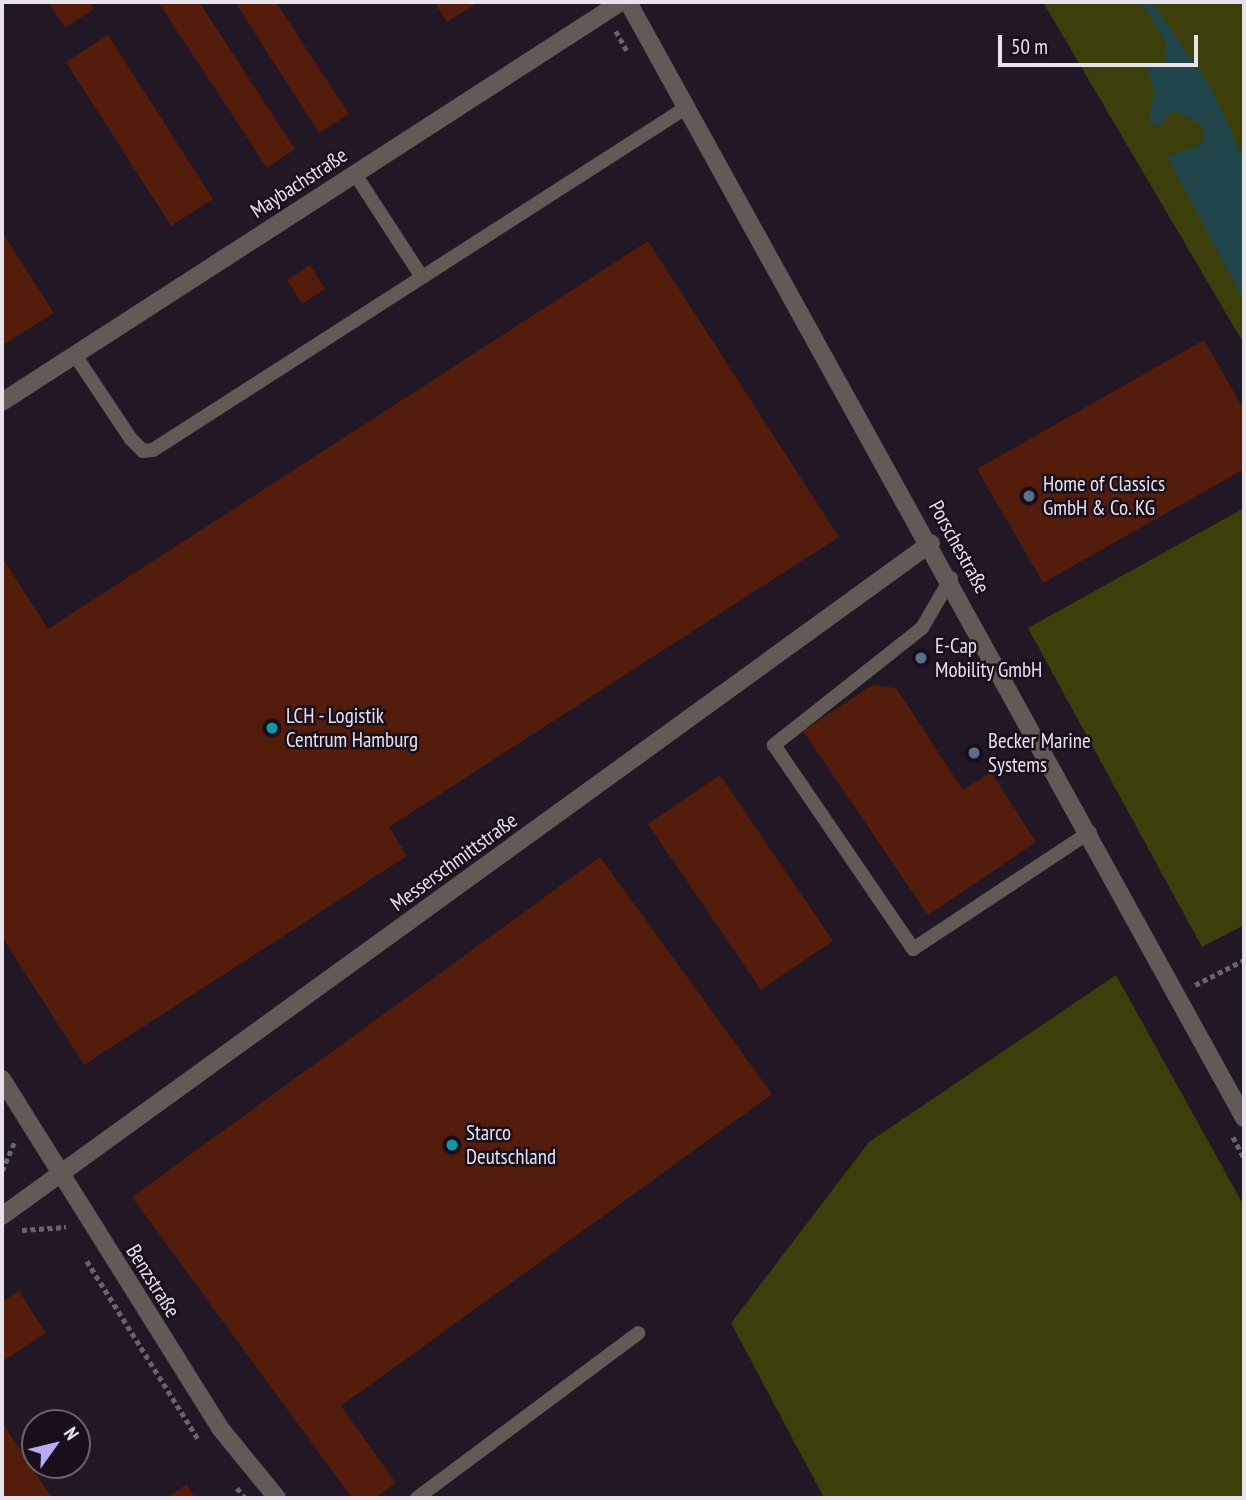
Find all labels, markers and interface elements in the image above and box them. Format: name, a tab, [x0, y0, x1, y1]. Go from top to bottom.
scale bar	[1001, 21, 1200, 65]
text: 50 m	[1011, 33, 1048, 60]
street label: Maybachstraße	[246, 143, 352, 223]
place label: Home of Classics GmbH & Co. KG	[1043, 471, 1165, 521]
marker: Home of Classics GmbH & Co. KG	[1021, 488, 1037, 504]
street label: Porschestraße	[923, 496, 995, 598]
place label: E-Cap Mobility GmbH	[935, 633, 1043, 683]
marker: E-Cap Mobility GmbH	[913, 650, 929, 666]
place label: LCH - Logistik Centrum Hamburg	[286, 703, 418, 753]
marker: LCH - Logistik Centrum Hamburg	[264, 720, 280, 736]
place label: Becker Marine Systems	[988, 728, 1091, 778]
marker: Becker Marine Systems	[966, 745, 982, 761]
street label: Messerschmittstraße	[386, 808, 522, 916]
place label: Starco Deutschland	[466, 1120, 556, 1170]
marker: Starco Deutschland	[444, 1137, 460, 1153]
street label: Benzstraße	[121, 1240, 185, 1322]
north arrow	[21, 1409, 91, 1479]
text: N	[59, 1422, 85, 1444]

